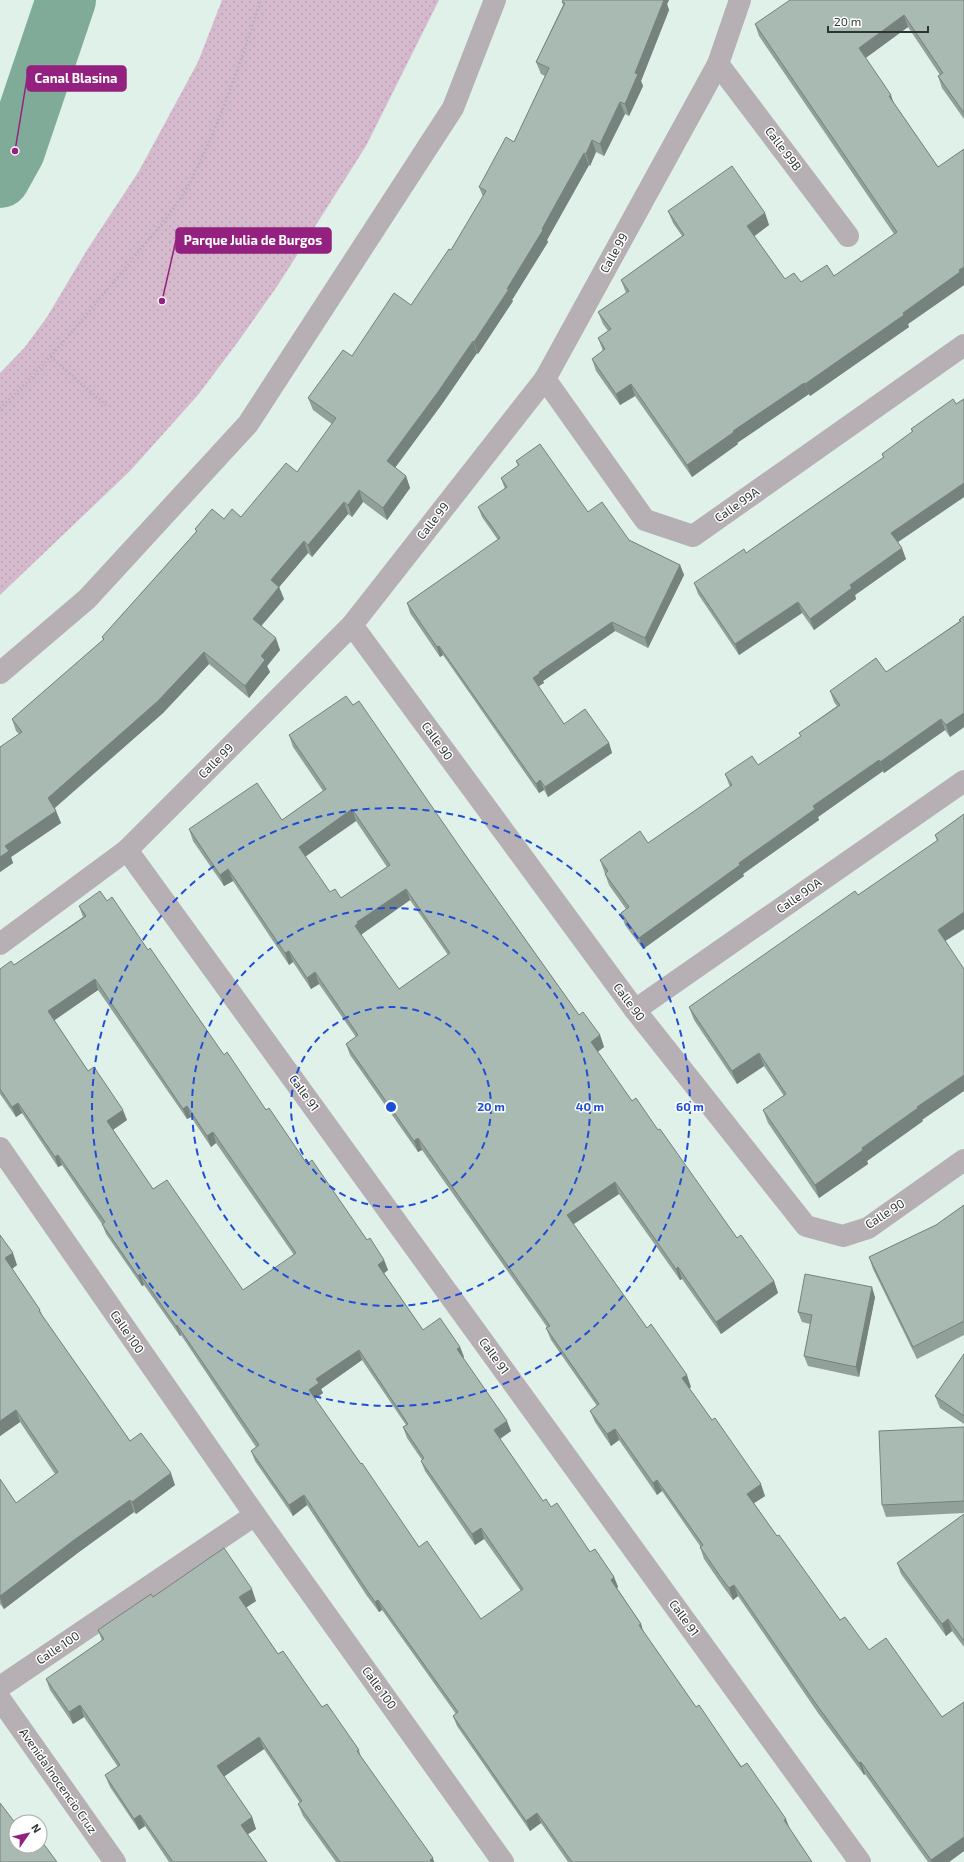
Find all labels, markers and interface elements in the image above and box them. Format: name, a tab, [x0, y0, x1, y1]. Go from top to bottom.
scale bar	[828, 8, 928, 34]
text: 20 m	[834, 14, 861, 28]
callout: Canal Blasina	[27, 66, 126, 91]
text: Canal Blasina	[35, 70, 117, 86]
street label: Calle 99B	[763, 124, 805, 173]
callout: Parque Julia de Burgos	[176, 228, 331, 253]
street label: Calle 99	[596, 230, 630, 275]
text: Parque Julia de Burgos	[184, 232, 322, 248]
street label: Calle 99A	[712, 484, 762, 525]
street label: Calle 99	[413, 499, 451, 542]
street label: Calle 90	[419, 719, 456, 762]
street label: Calle 99	[195, 740, 236, 781]
street label: Calle 90A	[773, 874, 824, 916]
street label: Calle 90	[611, 980, 649, 1023]
street label: Calle 91	[287, 1072, 323, 1113]
text: 20 m	[477, 1099, 505, 1113]
text: 40 m	[576, 1099, 604, 1113]
text: 60 m	[676, 1099, 704, 1113]
centre of rings	[384, 1100, 398, 1114]
street label: Calle 90	[862, 1195, 907, 1231]
street label: Calle 100	[108, 1307, 148, 1355]
street label: Calle 91	[477, 1335, 513, 1376]
street label: Calle 91	[667, 1597, 703, 1638]
street label: Calle 100	[33, 1628, 82, 1667]
street label: Calle 100	[360, 1664, 400, 1711]
street label: Avenida Inocencio Cruz	[17, 1725, 100, 1836]
north arrow	[8, 1814, 48, 1854]
text: N	[29, 1821, 44, 1835]

